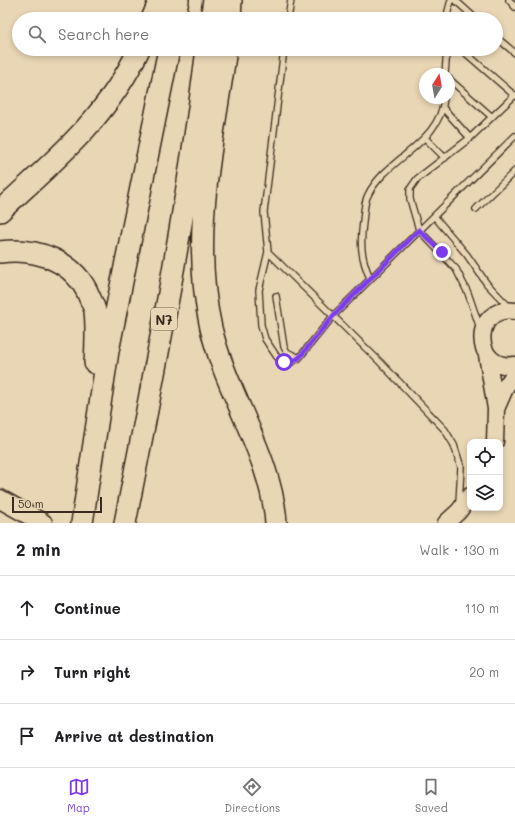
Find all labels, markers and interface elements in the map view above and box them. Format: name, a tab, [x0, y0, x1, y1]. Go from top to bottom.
search box	[12, 12, 503, 56]
icon: search	[26, 23, 48, 45]
text: Search here	[58, 24, 149, 44]
north arrow	[419, 68, 455, 104]
route end	[433, 243, 451, 261]
road number: N7	[151, 308, 177, 330]
route start	[275, 353, 293, 371]
map controls	[467, 439, 503, 511]
button: locate	[467, 439, 503, 475]
button: layers	[467, 475, 503, 511]
scale bar	[12, 495, 102, 514]
text: 50 m	[18, 496, 44, 511]
text: 2 min	[16, 538, 61, 560]
text: Walk · 130 m	[419, 541, 499, 558]
icon: ahead	[16, 597, 38, 619]
text: Continue	[54, 598, 121, 618]
text: 110 m	[465, 599, 499, 616]
icon: right	[16, 661, 38, 683]
text: Turn right	[54, 662, 131, 682]
text: 20 m	[469, 663, 499, 680]
icon: arrive	[16, 725, 38, 747]
text: Arrive at destination	[54, 726, 214, 746]
tab: Map	[67, 776, 90, 815]
tab: Directions	[224, 776, 280, 815]
tab: Saved	[415, 776, 448, 815]

